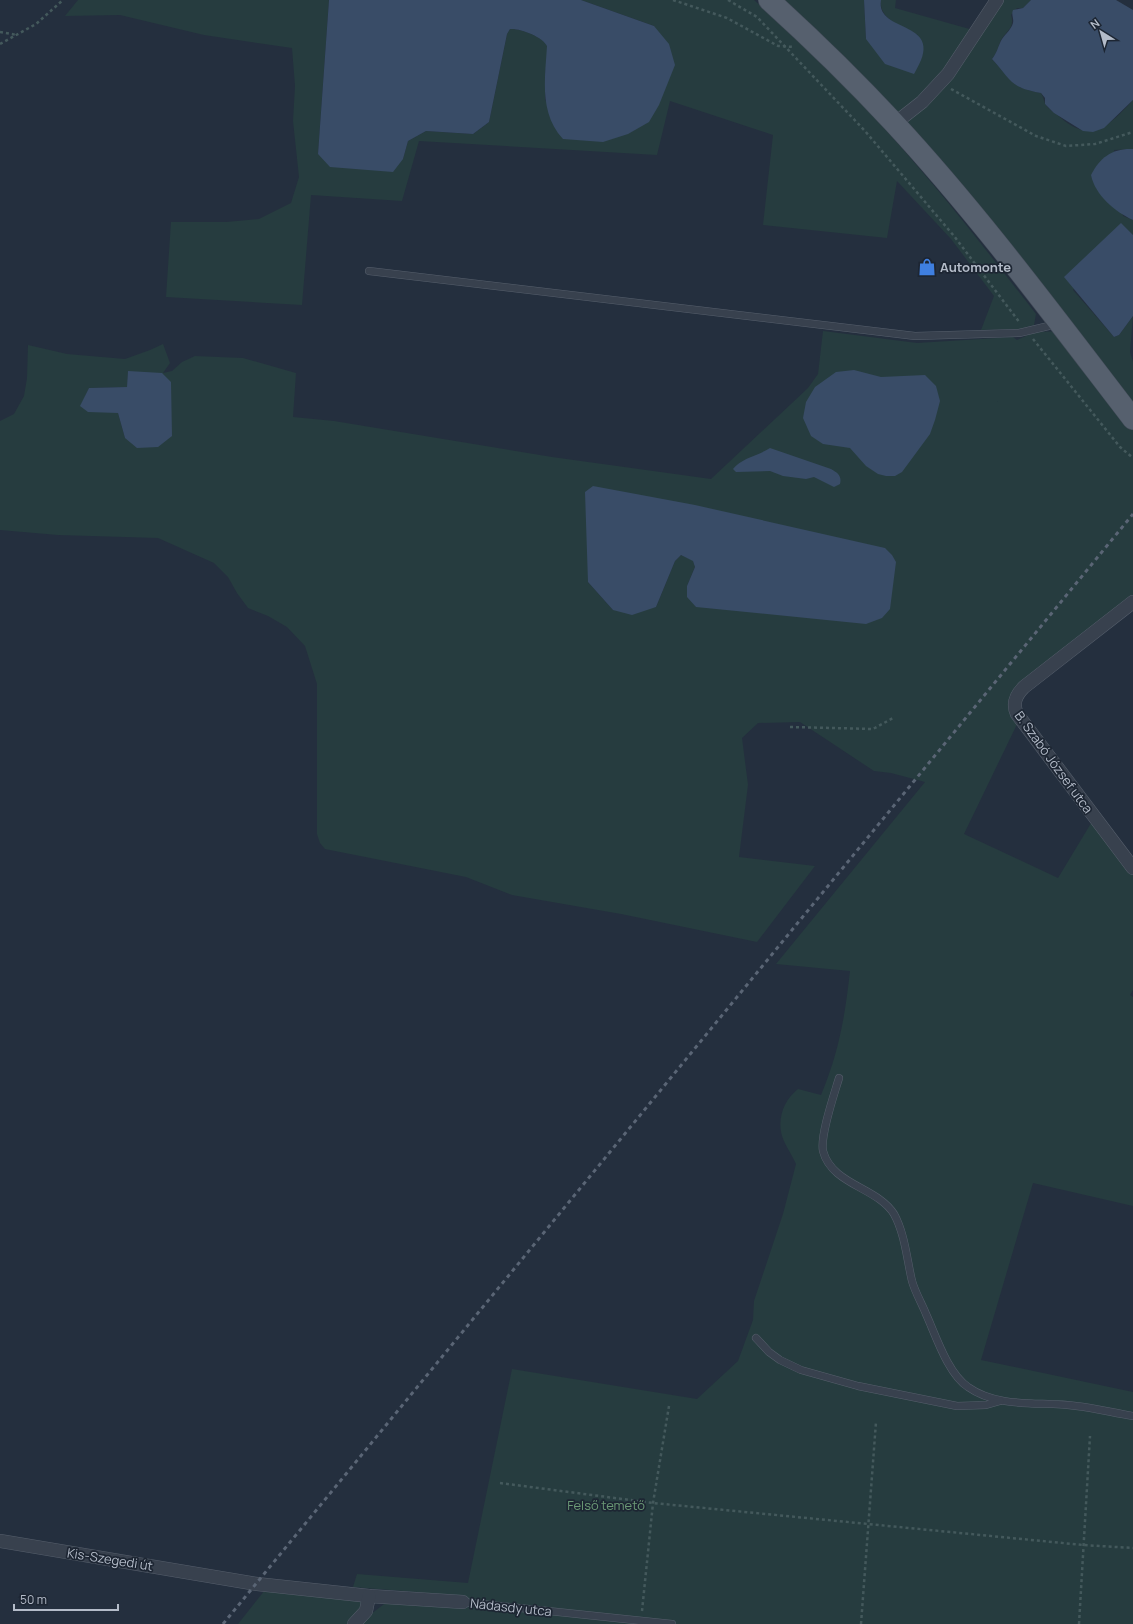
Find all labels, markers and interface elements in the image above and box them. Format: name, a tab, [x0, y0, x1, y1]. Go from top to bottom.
north arrow	[1081, 12, 1121, 52]
text: N	[1087, 15, 1102, 32]
shop icon: Automonte	[917, 257, 937, 277]
place label: Automonte	[940, 258, 1011, 276]
street label: B. Szabó József utca	[1011, 707, 1097, 817]
park label: Felső temető	[567, 1496, 645, 1514]
street label: Kis-Szegedi út	[66, 1543, 154, 1575]
scale bar	[14, 1586, 118, 1612]
text: 50 m	[20, 1591, 47, 1608]
street label: Nádasdy utca	[469, 1594, 553, 1620]

